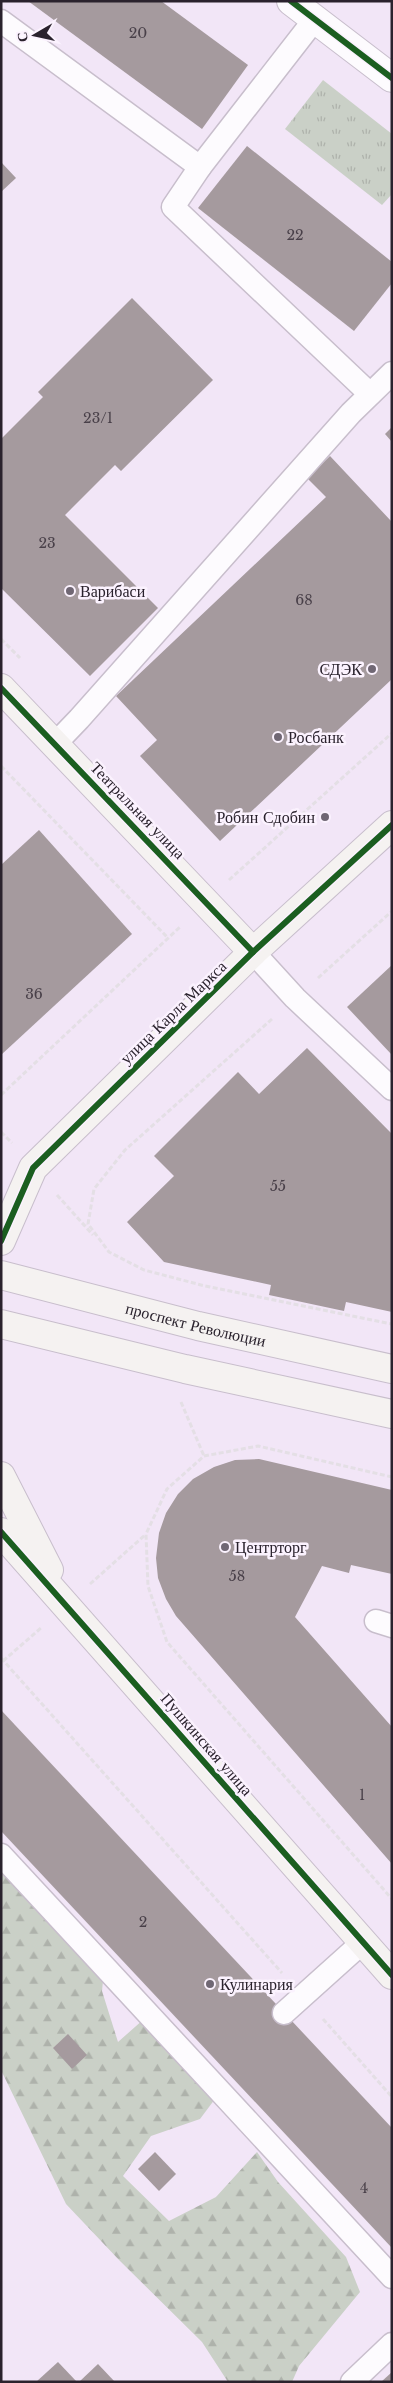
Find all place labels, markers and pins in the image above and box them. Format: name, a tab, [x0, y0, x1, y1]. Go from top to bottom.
place label: Варибаси	[80, 581, 146, 601]
marker: Варибаси	[64, 585, 76, 597]
place label: СДЭК	[320, 659, 362, 679]
marker: СДЭК	[366, 663, 378, 675]
place label: Росбанк	[288, 727, 344, 747]
marker: Росбанк	[272, 731, 284, 743]
place label: Робин Сдобин	[217, 807, 315, 827]
marker: Робин Сдобин	[319, 811, 331, 823]
place label: Центрторг	[235, 1537, 307, 1557]
marker: Центрторг	[219, 1541, 231, 1553]
place label: Кулинария	[220, 1974, 294, 1994]
marker: Кулинария	[204, 1978, 216, 1990]

